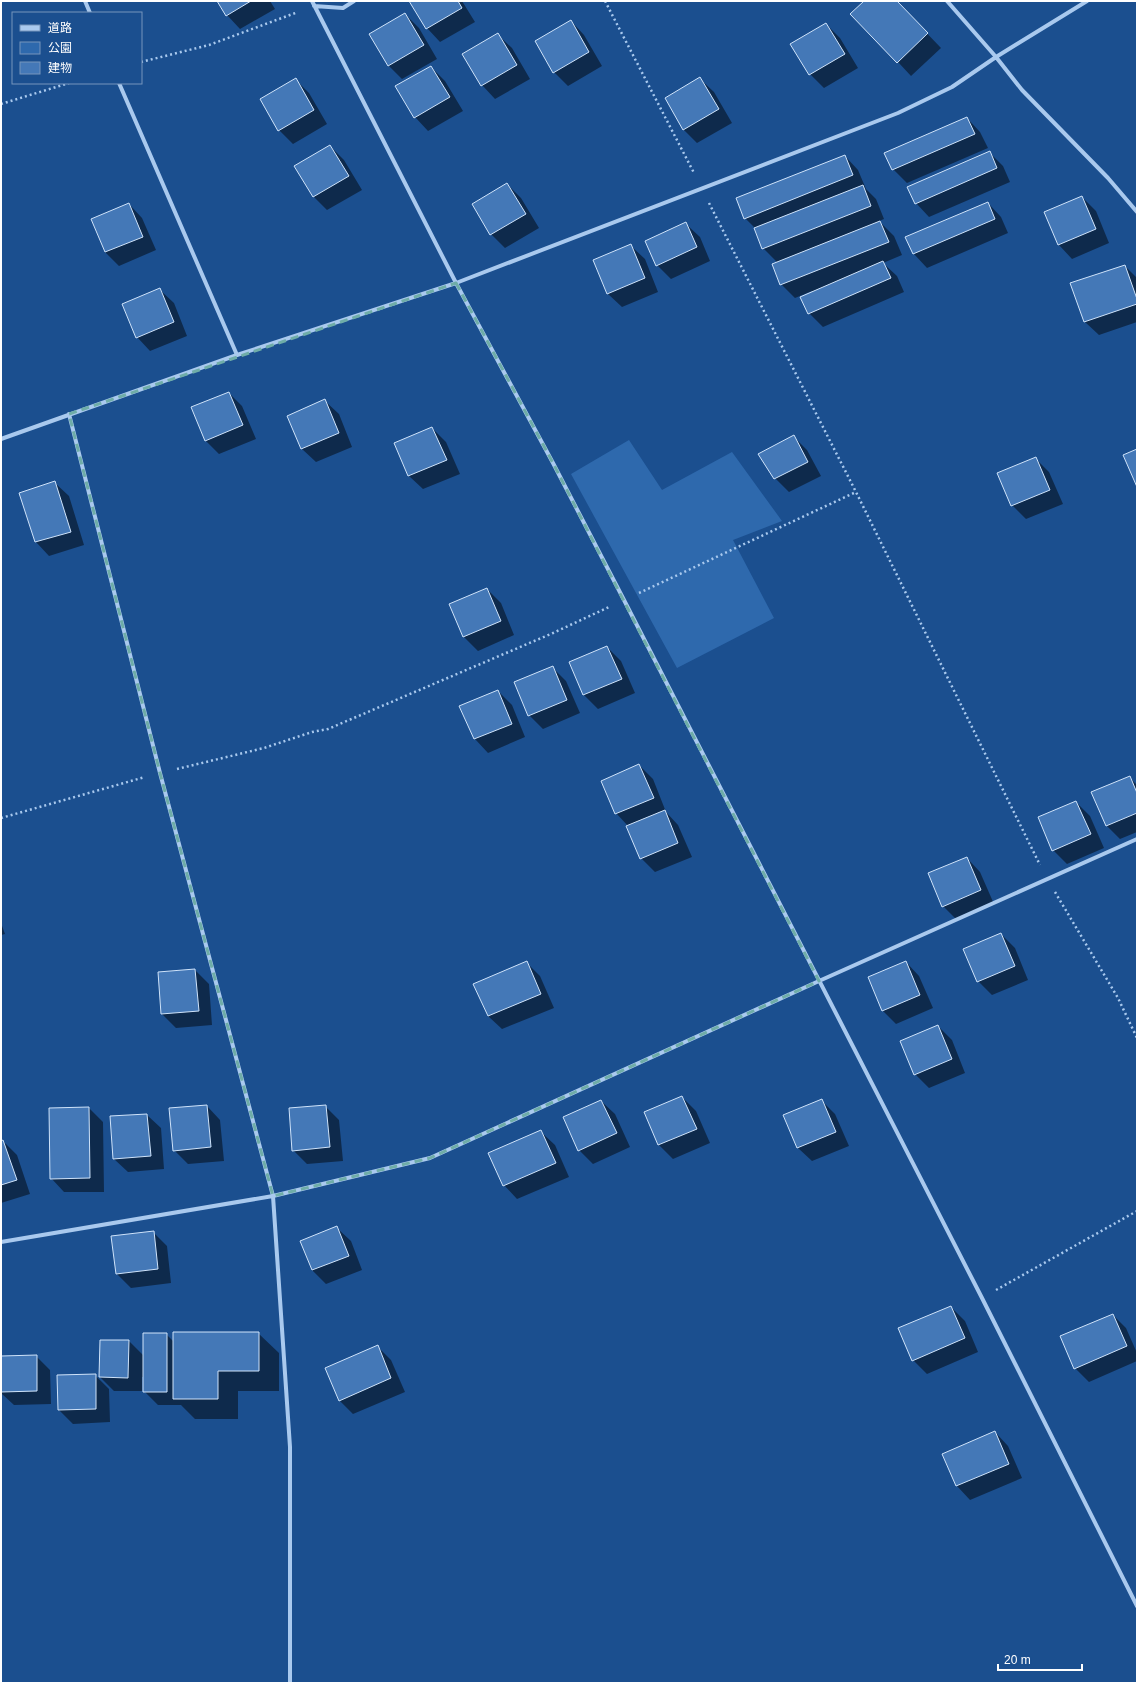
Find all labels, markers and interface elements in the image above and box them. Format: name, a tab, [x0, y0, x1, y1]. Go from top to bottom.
legend	[12, 12, 142, 84]
text: 道路	[48, 21, 72, 35]
text: 公園	[48, 41, 72, 55]
text: 建物	[48, 61, 72, 75]
scale bar	[998, 1646, 1082, 1672]
text: 20 m	[1004, 1653, 1031, 1667]

